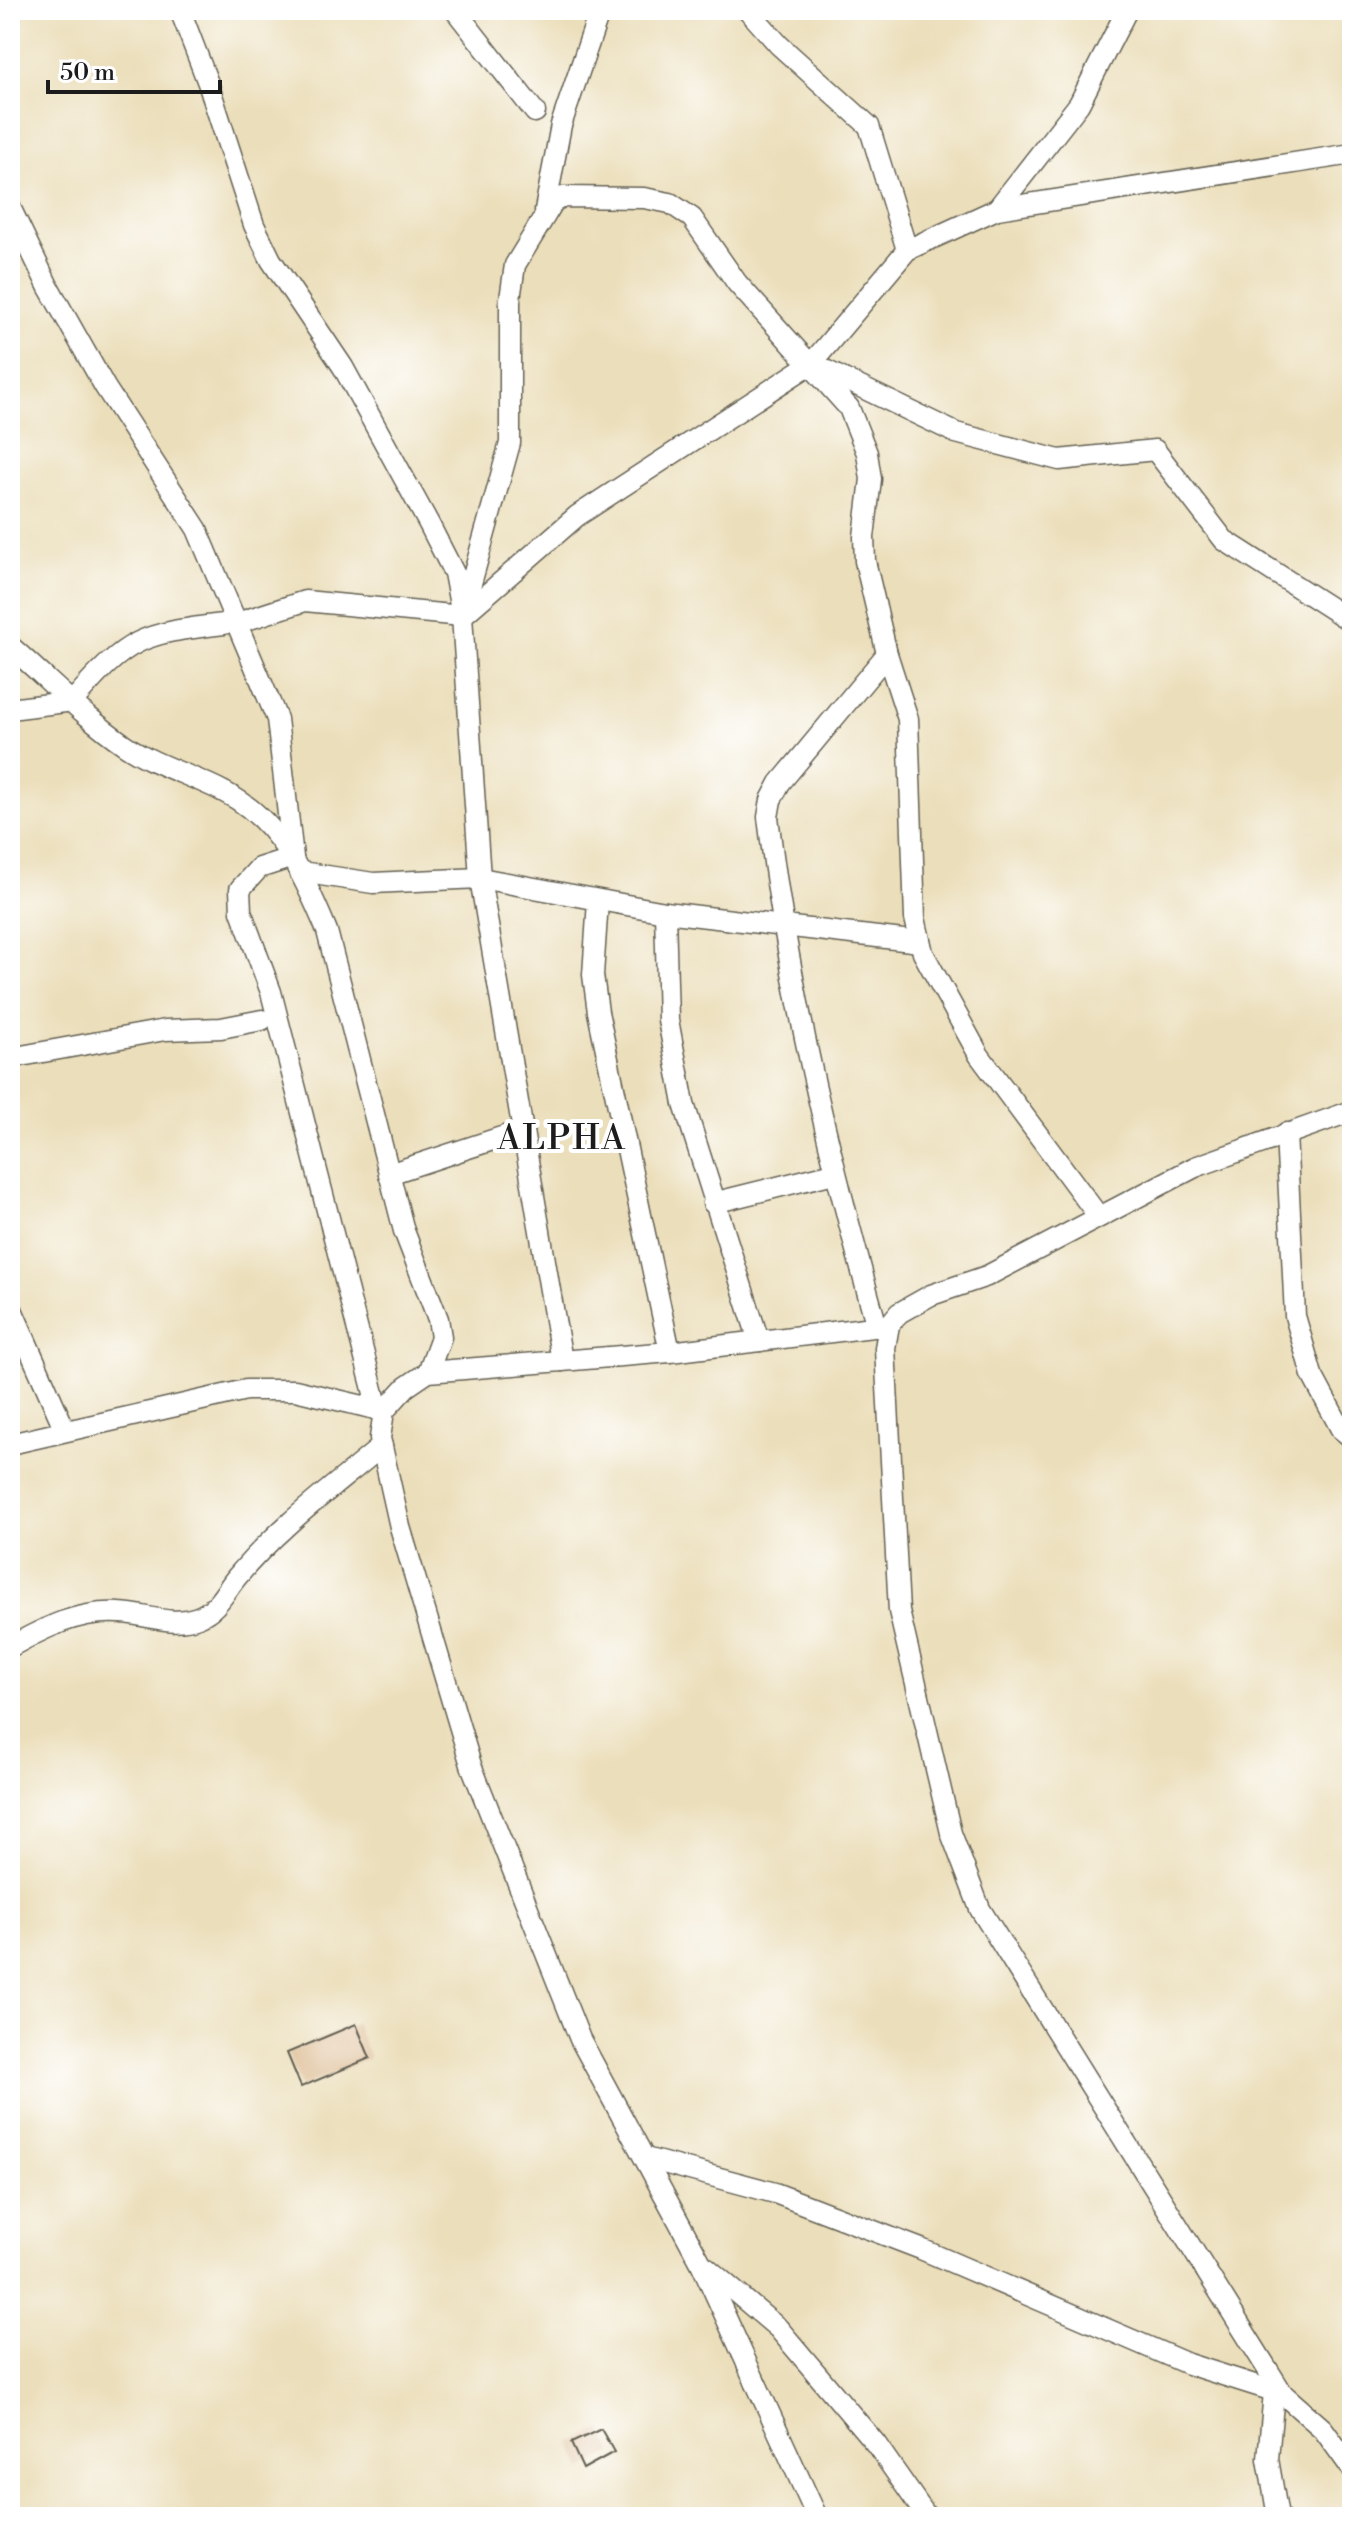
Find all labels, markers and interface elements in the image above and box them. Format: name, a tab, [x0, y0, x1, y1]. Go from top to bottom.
scale bar	[48, 44, 220, 94]
text: 50 m	[60, 58, 115, 88]
district label: ALPHA	[496, 1118, 627, 1160]

